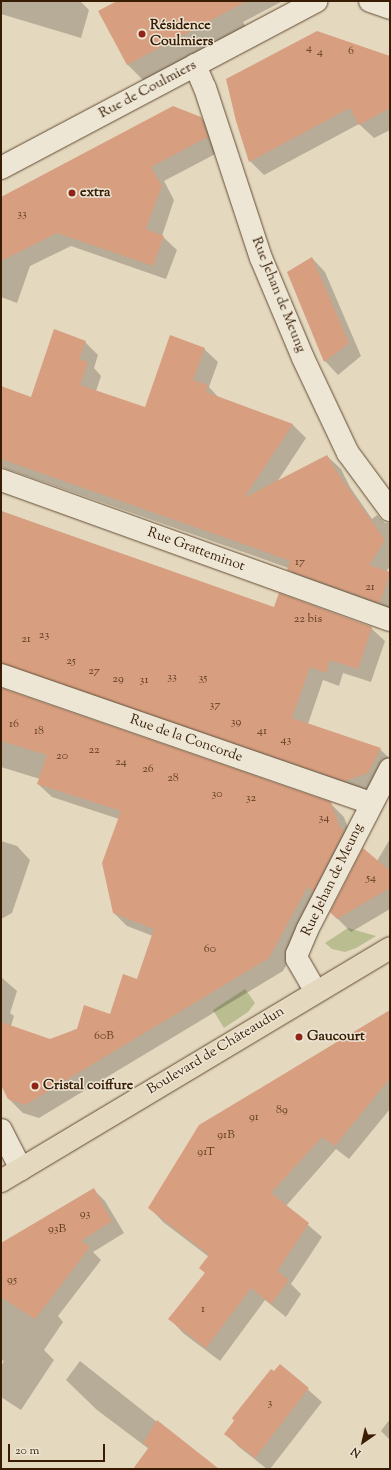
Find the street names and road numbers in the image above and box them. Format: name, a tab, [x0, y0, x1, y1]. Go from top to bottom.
street label: Rue de Coulmiers	[96, 57, 200, 123]
street label: Rue Jehan de Meung	[247, 235, 309, 355]
street label: Rue Gratteminot	[145, 525, 247, 575]
street label: Rue de la Concorde	[127, 712, 245, 766]
street label: Rue Jehan de Meung	[298, 821, 368, 939]
street label: Boulevard de Châteaudun	[144, 1003, 288, 1099]

